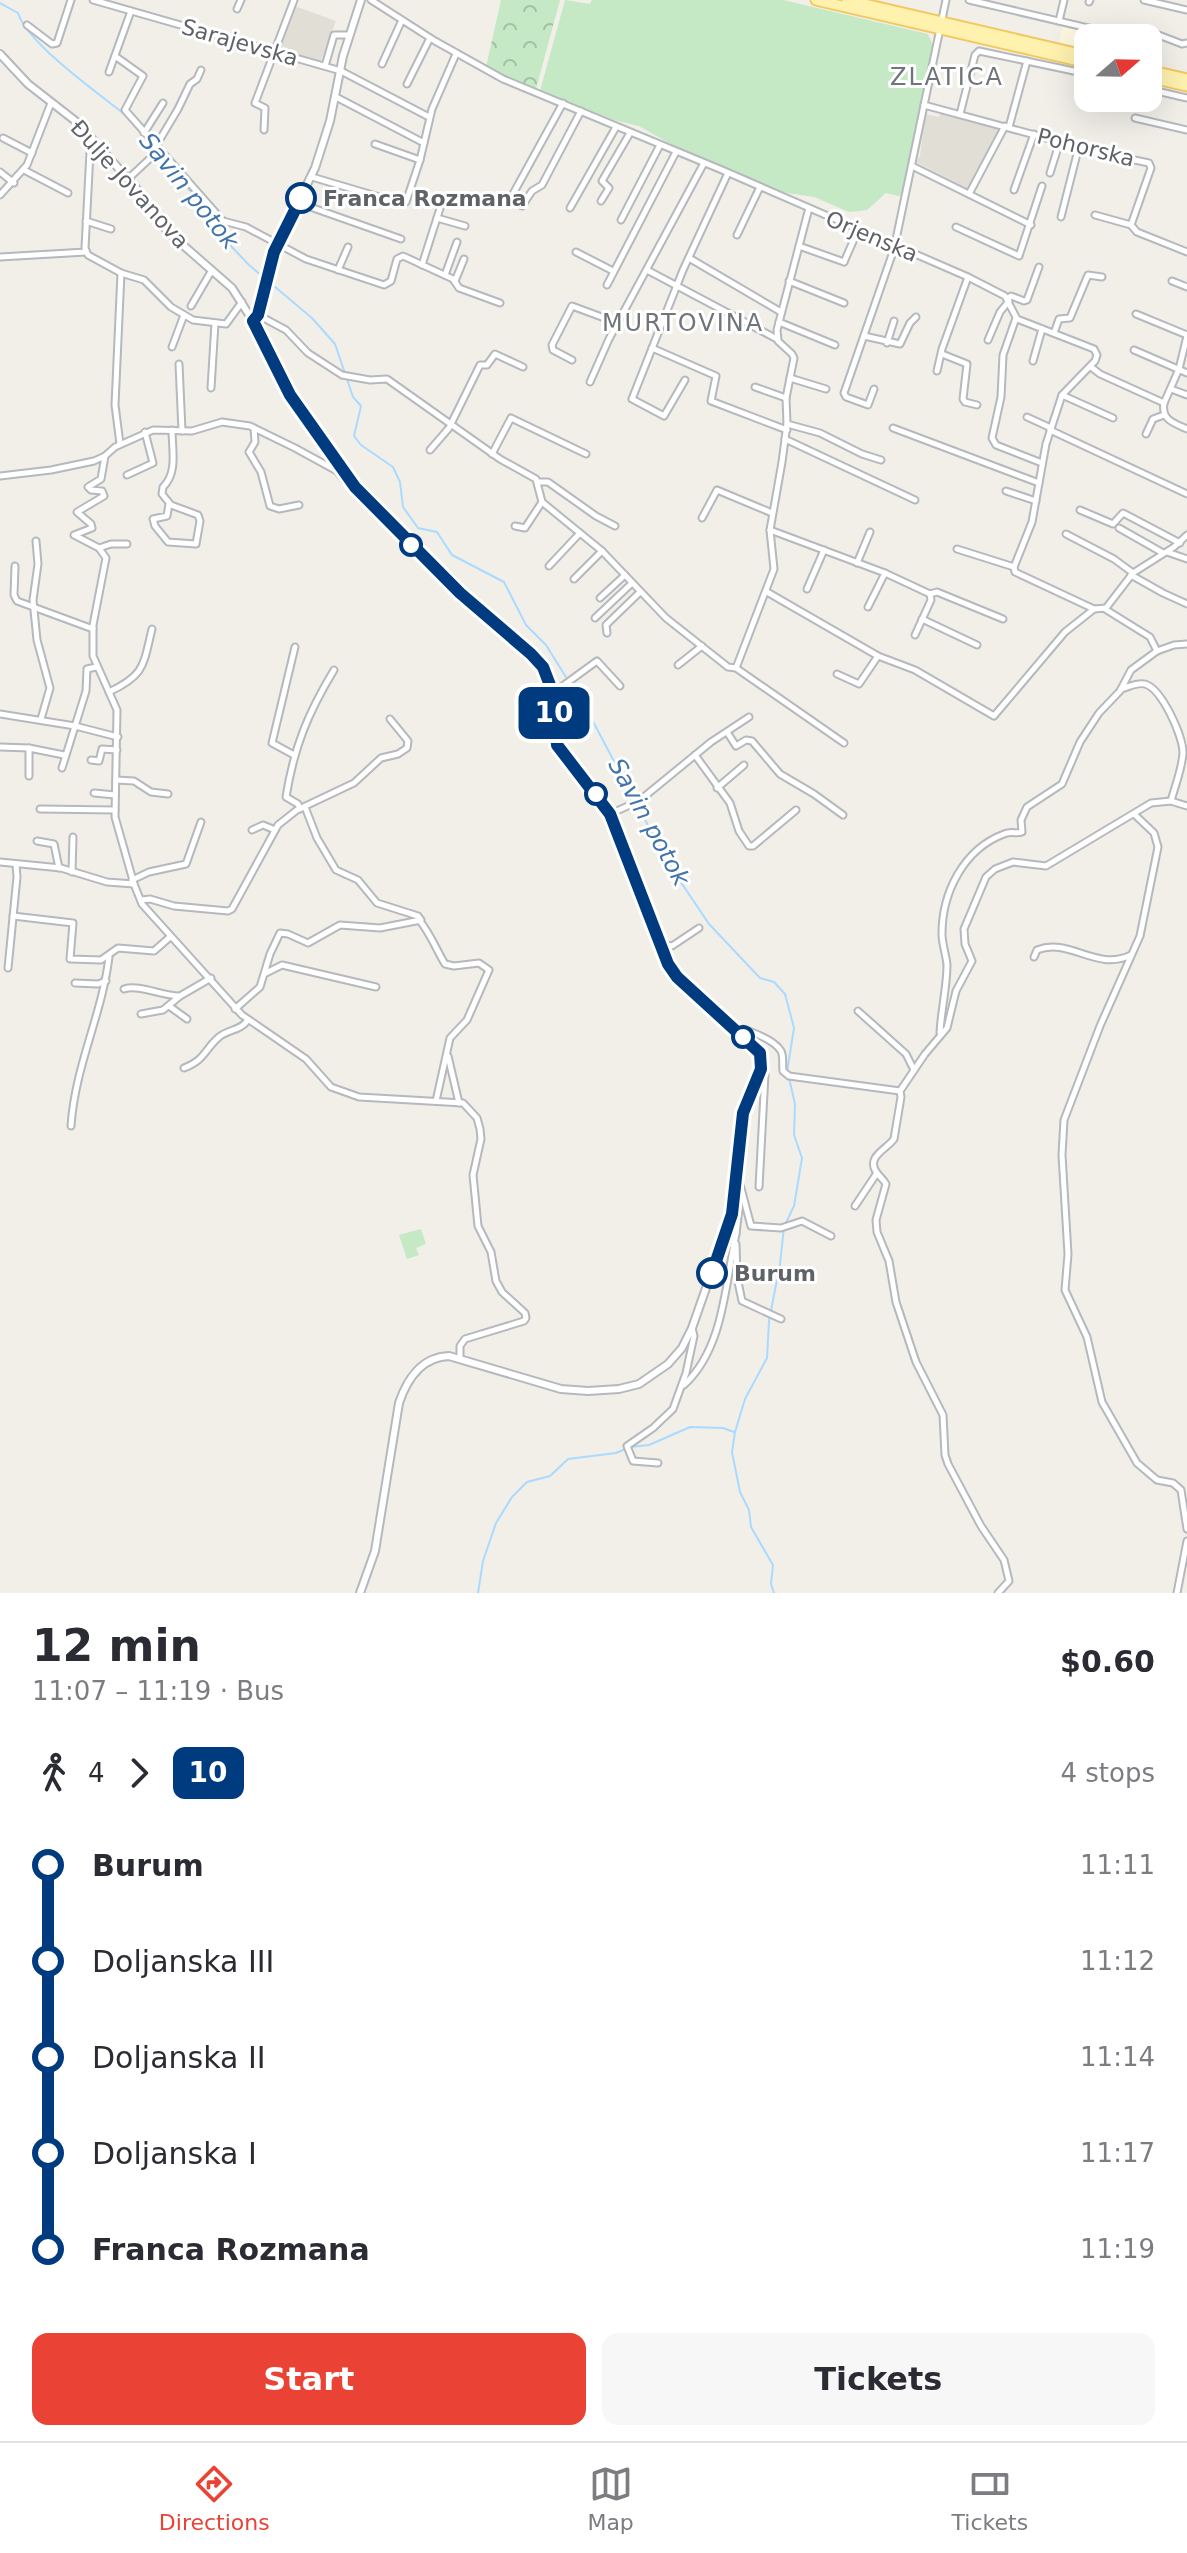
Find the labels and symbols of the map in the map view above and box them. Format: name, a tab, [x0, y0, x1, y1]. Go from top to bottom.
street label: Sarajevska	[179, 14, 301, 71]
north arrow	[1074, 24, 1162, 112]
district label: ZLATICA	[890, 63, 1004, 91]
street label: Đulje Jovanova	[65, 115, 194, 254]
street label: Pohorska	[1034, 123, 1137, 172]
water label: Savin potok	[134, 127, 245, 256]
marker: Franca Rozmana	[286, 183, 316, 213]
place label: Franca Rozmana	[323, 186, 527, 211]
street label: Orjenska	[822, 206, 921, 267]
district label: MURTOVINA	[602, 309, 764, 337]
unlabelled marker	[400, 534, 422, 556]
line badge: 10	[518, 687, 590, 739]
water label: Savin potok	[602, 753, 696, 892]
unlabelled marker	[585, 783, 607, 805]
unlabelled marker	[732, 1026, 754, 1048]
marker: Burum	[697, 1258, 727, 1288]
place label: Burum	[734, 1261, 816, 1286]

